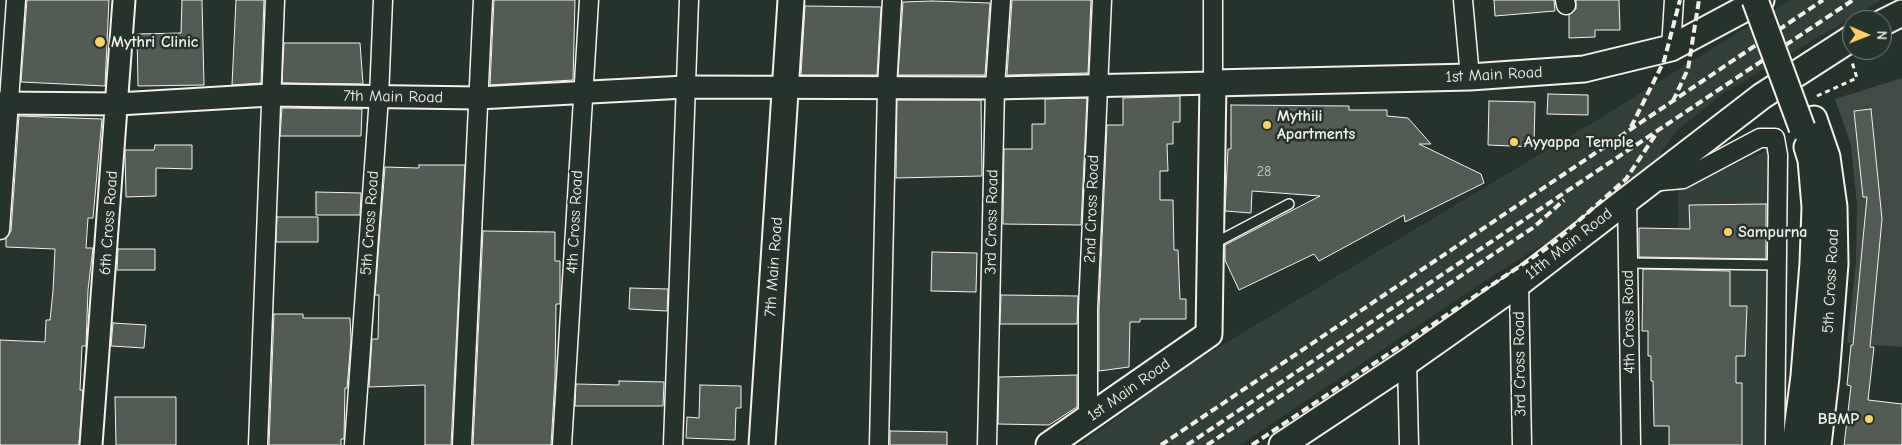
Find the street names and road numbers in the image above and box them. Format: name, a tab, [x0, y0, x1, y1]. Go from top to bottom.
street label: 1st Main Road	[1445, 63, 1543, 87]
street label: 7th Main Road	[343, 87, 443, 107]
street label: 2nd Cross Road	[1081, 154, 1103, 264]
street label: 3rd Cross Road	[981, 169, 1003, 275]
street label: 6th Cross Road	[96, 170, 122, 276]
street label: 5th Cross Road	[357, 170, 383, 276]
street label: 4th Cross Road	[563, 170, 587, 274]
street label: 11th Main Road	[1522, 204, 1616, 284]
street label: 7th Main Road	[761, 216, 787, 318]
street label: 5th Cross Road	[1819, 228, 1843, 334]
street label: 4th Cross Road	[1618, 270, 1640, 374]
street label: 3rd Cross Road	[1509, 311, 1531, 417]
street label: 1st Main Road	[1084, 354, 1174, 426]

